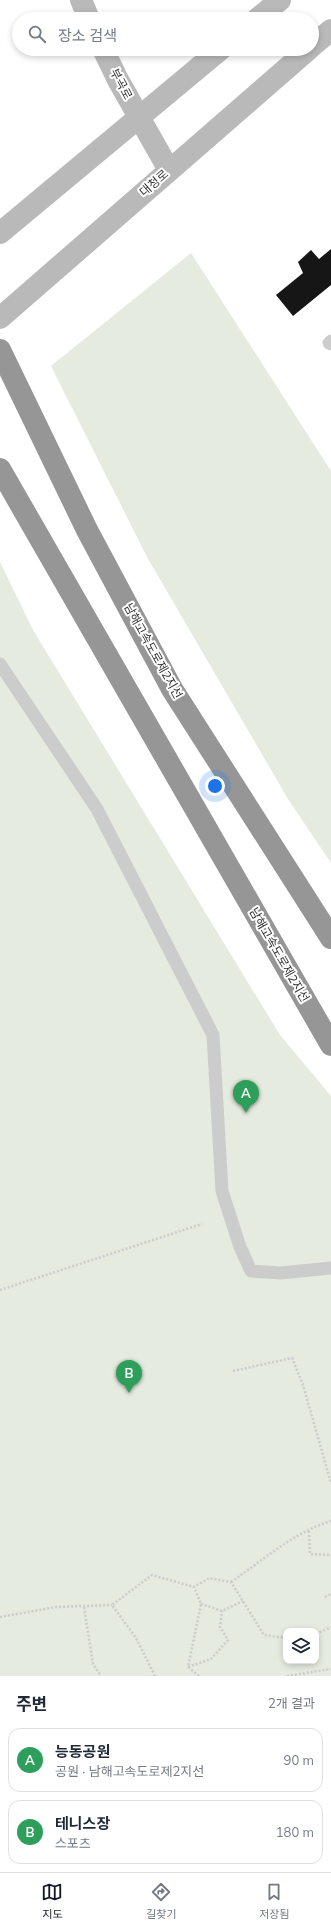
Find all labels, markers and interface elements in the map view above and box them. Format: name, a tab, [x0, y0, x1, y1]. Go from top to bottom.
search box	[12, 12, 319, 56]
icon: search	[26, 23, 48, 45]
text: 장소 검색	[58, 26, 117, 45]
street label: 부곡로	[107, 66, 136, 102]
street label: 대청로	[136, 166, 171, 199]
street label: 남해고속도로제2지선	[121, 601, 186, 701]
your location	[205, 776, 225, 796]
street label: 남해고속도로제2지선	[246, 905, 313, 1005]
pin: A	[233, 1080, 259, 1113]
pin: B	[116, 1360, 142, 1393]
map controls	[283, 1628, 319, 1664]
button: layers	[283, 1628, 319, 1664]
text: 주변	[16, 1693, 47, 1714]
text: 2개 결과	[268, 1695, 315, 1711]
text: 능동공원	[55, 1742, 110, 1761]
text: A	[25, 1752, 35, 1768]
text: 90 m	[284, 1752, 314, 1768]
text: 공원 · 남해고속도로제2지선	[55, 1763, 204, 1779]
text: 테니스장	[55, 1814, 110, 1833]
text: B	[26, 1824, 34, 1840]
text: 180 m	[276, 1824, 314, 1840]
text: 스포츠	[55, 1835, 91, 1851]
tab: 지도	[41, 1881, 63, 1921]
tab: 길찾기	[146, 1881, 177, 1921]
tab: 저장됨	[259, 1881, 290, 1921]

